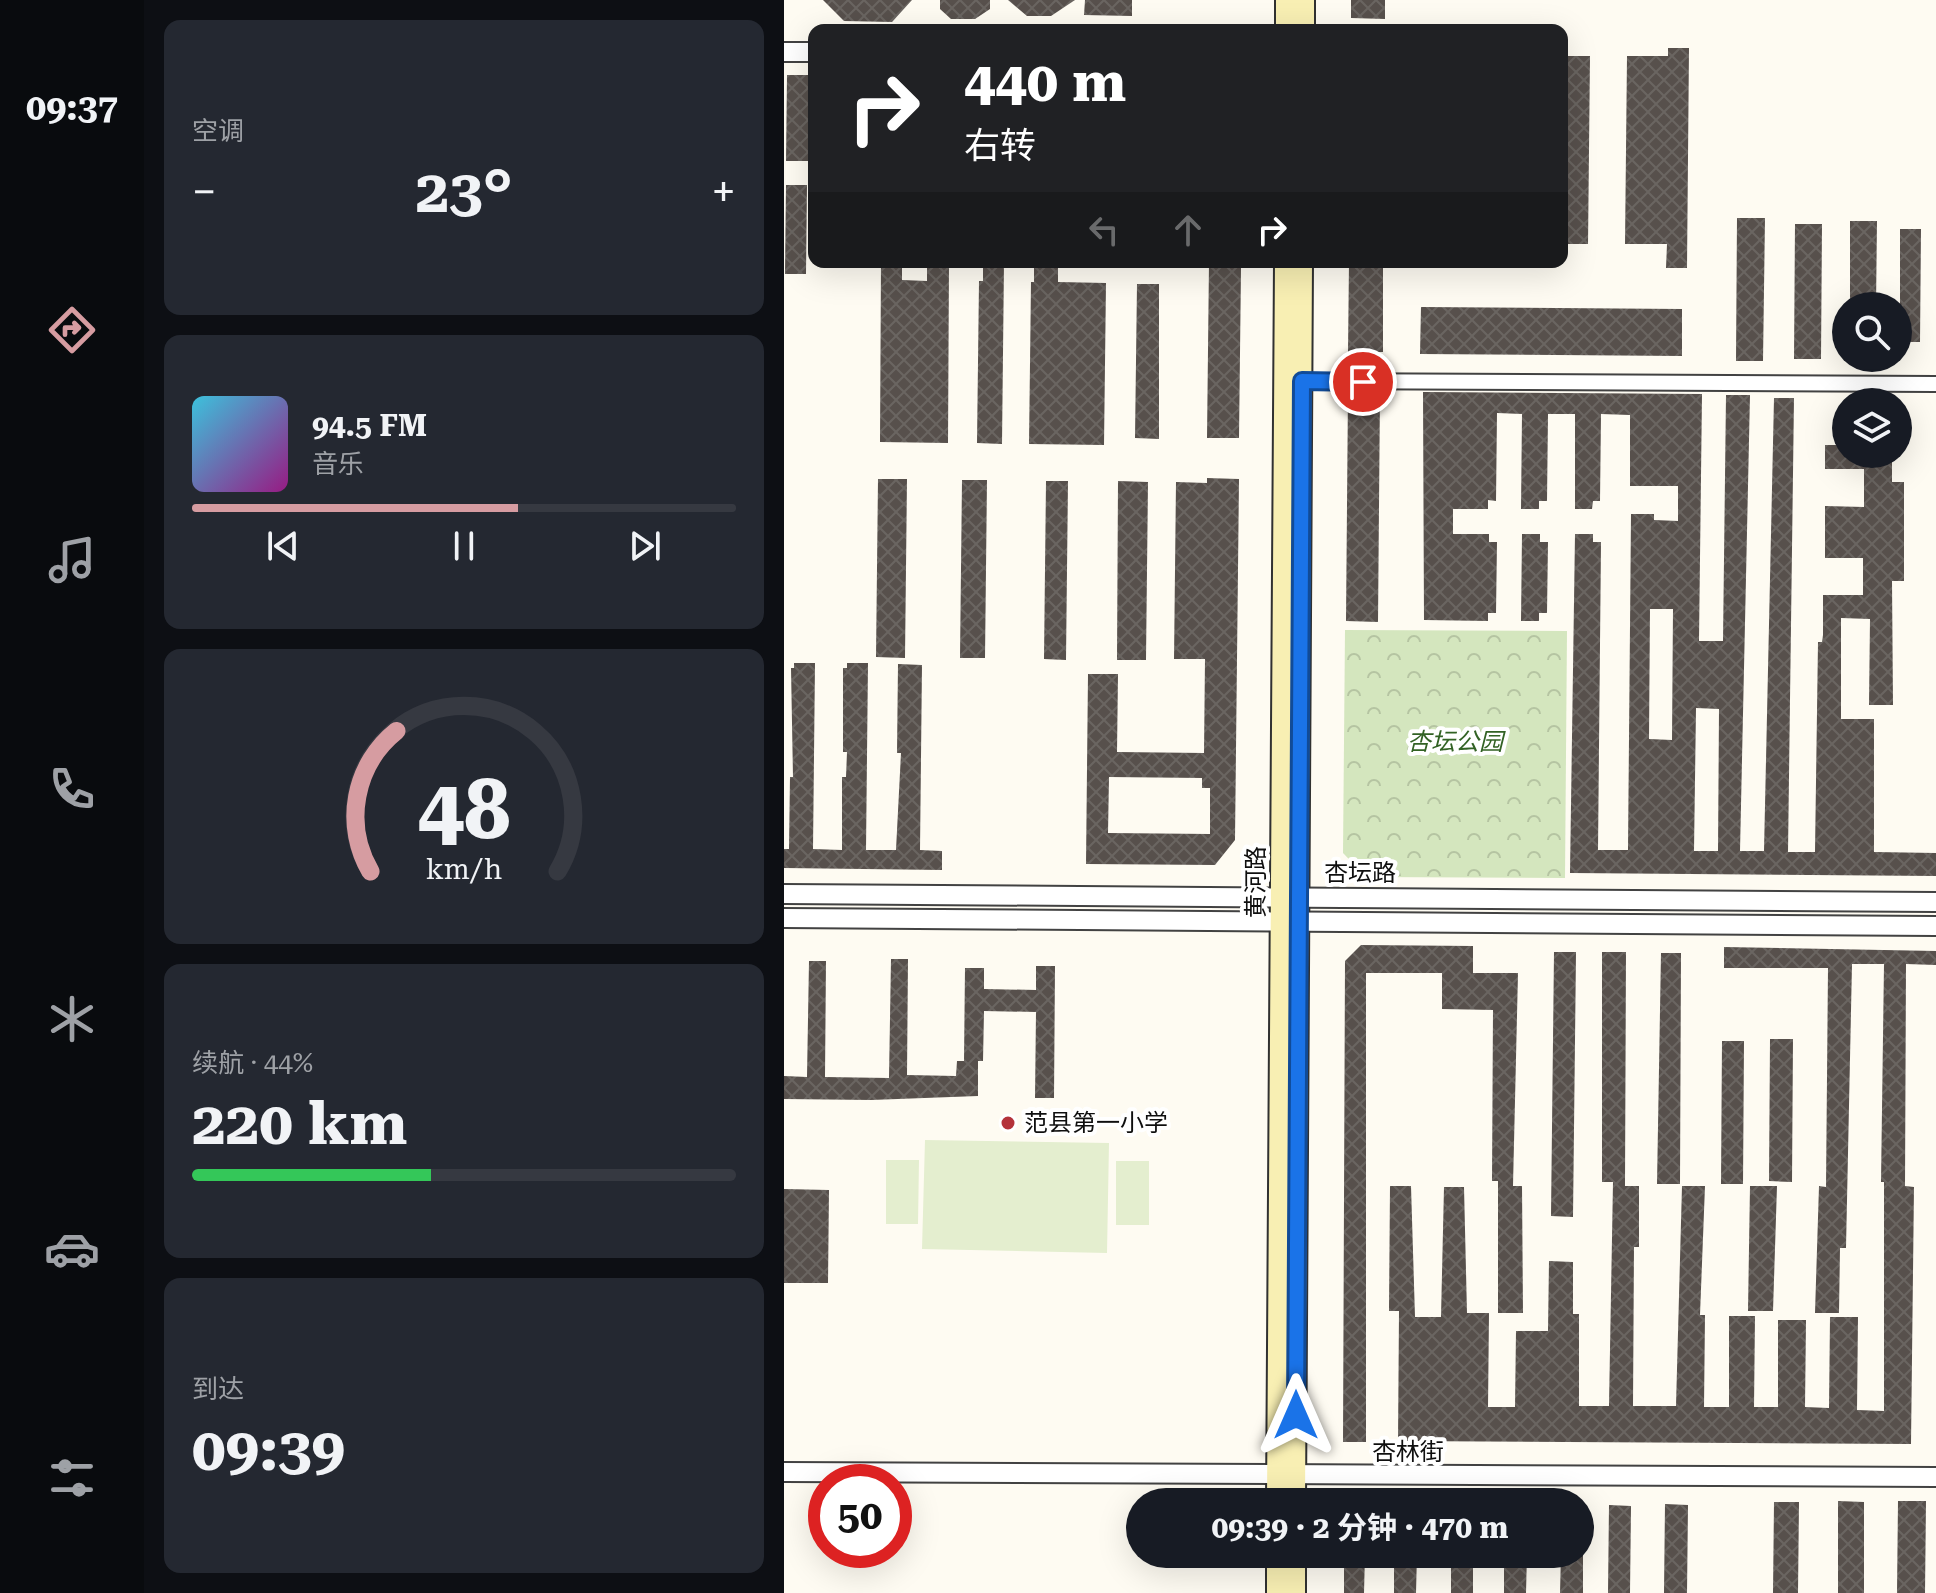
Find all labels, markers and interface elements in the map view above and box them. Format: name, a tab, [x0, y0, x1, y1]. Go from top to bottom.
text: 440 m	[964, 49, 1126, 115]
icon: right	[832, 56, 936, 160]
text: 09:37	[26, 87, 118, 129]
text: 空调	[192, 116, 244, 146]
text: 右转	[964, 125, 1036, 167]
text: 23°	[415, 156, 513, 227]
text: −	[192, 166, 217, 218]
text: +	[711, 166, 736, 218]
icon: left	[1082, 208, 1126, 252]
icon: ahead	[1166, 208, 1210, 252]
icon: right	[1250, 208, 1294, 252]
map controls	[1832, 292, 1912, 468]
button: search	[1832, 292, 1912, 372]
icon: directions	[44, 302, 100, 358]
pin	[1329, 348, 1397, 416]
icon: arrive	[1341, 360, 1385, 404]
button: layers	[1832, 388, 1912, 468]
text: 94.5 FM	[312, 408, 427, 443]
text: 音乐	[312, 449, 364, 479]
icon: previous	[261, 524, 305, 568]
icon: pause	[442, 524, 486, 568]
icon: next	[623, 524, 667, 568]
icon: music	[44, 532, 100, 588]
park label: 杏坛公园	[1407, 728, 1506, 756]
icon: phone	[44, 761, 100, 817]
text: 48	[417, 761, 511, 858]
street label: 黄河路	[1242, 846, 1270, 918]
text: km/h	[426, 853, 502, 887]
street label: 杏坛路	[1324, 859, 1396, 887]
icon: climate	[44, 991, 100, 1047]
text: 续航 · 44%	[192, 1048, 313, 1078]
text: 220 km	[192, 1088, 407, 1159]
place label: 范县第一小学	[1024, 1109, 1168, 1137]
marker: 范县第一小学	[999, 1114, 1017, 1132]
icon: car	[44, 1221, 100, 1277]
position arrow	[1254, 1373, 1338, 1457]
text: 到达	[192, 1374, 244, 1404]
text: 09:39	[192, 1414, 345, 1485]
street label: 杏林街	[1372, 1438, 1444, 1466]
icon: filters	[44, 1450, 100, 1506]
speed limit sign: 50	[808, 1464, 912, 1568]
text: 09:39 · 2 分钟 · 470 m	[1212, 1510, 1508, 1545]

